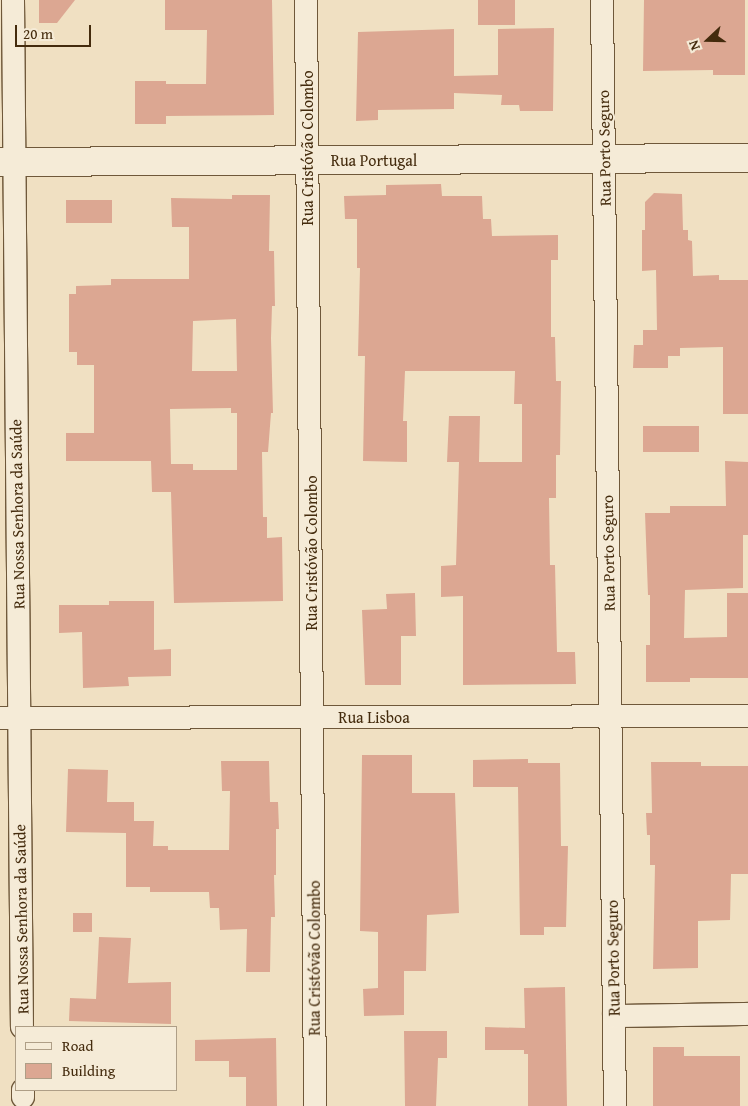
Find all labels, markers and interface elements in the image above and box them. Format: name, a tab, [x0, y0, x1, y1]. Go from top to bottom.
scale bar	[18, 15, 94, 47]
north arrow	[683, 15, 733, 65]
text: 20 m	[23, 23, 53, 44]
text: N	[683, 37, 705, 53]
street label: Rua Cristóvão Colombo	[297, 70, 317, 226]
street label: Rua Porto Seguro	[593, 90, 615, 206]
street label: Rua Portugal	[331, 150, 417, 170]
street label: Rua Nossa Senhora da Saúde	[6, 419, 28, 609]
street label: Rua Cristóvão Colombo	[301, 475, 321, 631]
street label: Rua Porto Seguro	[597, 495, 619, 611]
street label: Rua Lisboa	[338, 707, 410, 727]
street label: Rua Nossa Senhora da Saúde	[10, 824, 32, 1014]
street label: Rua Cristóvão Colombo	[304, 880, 324, 1036]
street label: Rua Porto Seguro	[602, 900, 624, 1016]
legend	[15, 1026, 178, 1091]
text: Road	[62, 1035, 93, 1056]
text: Building	[62, 1060, 115, 1081]

